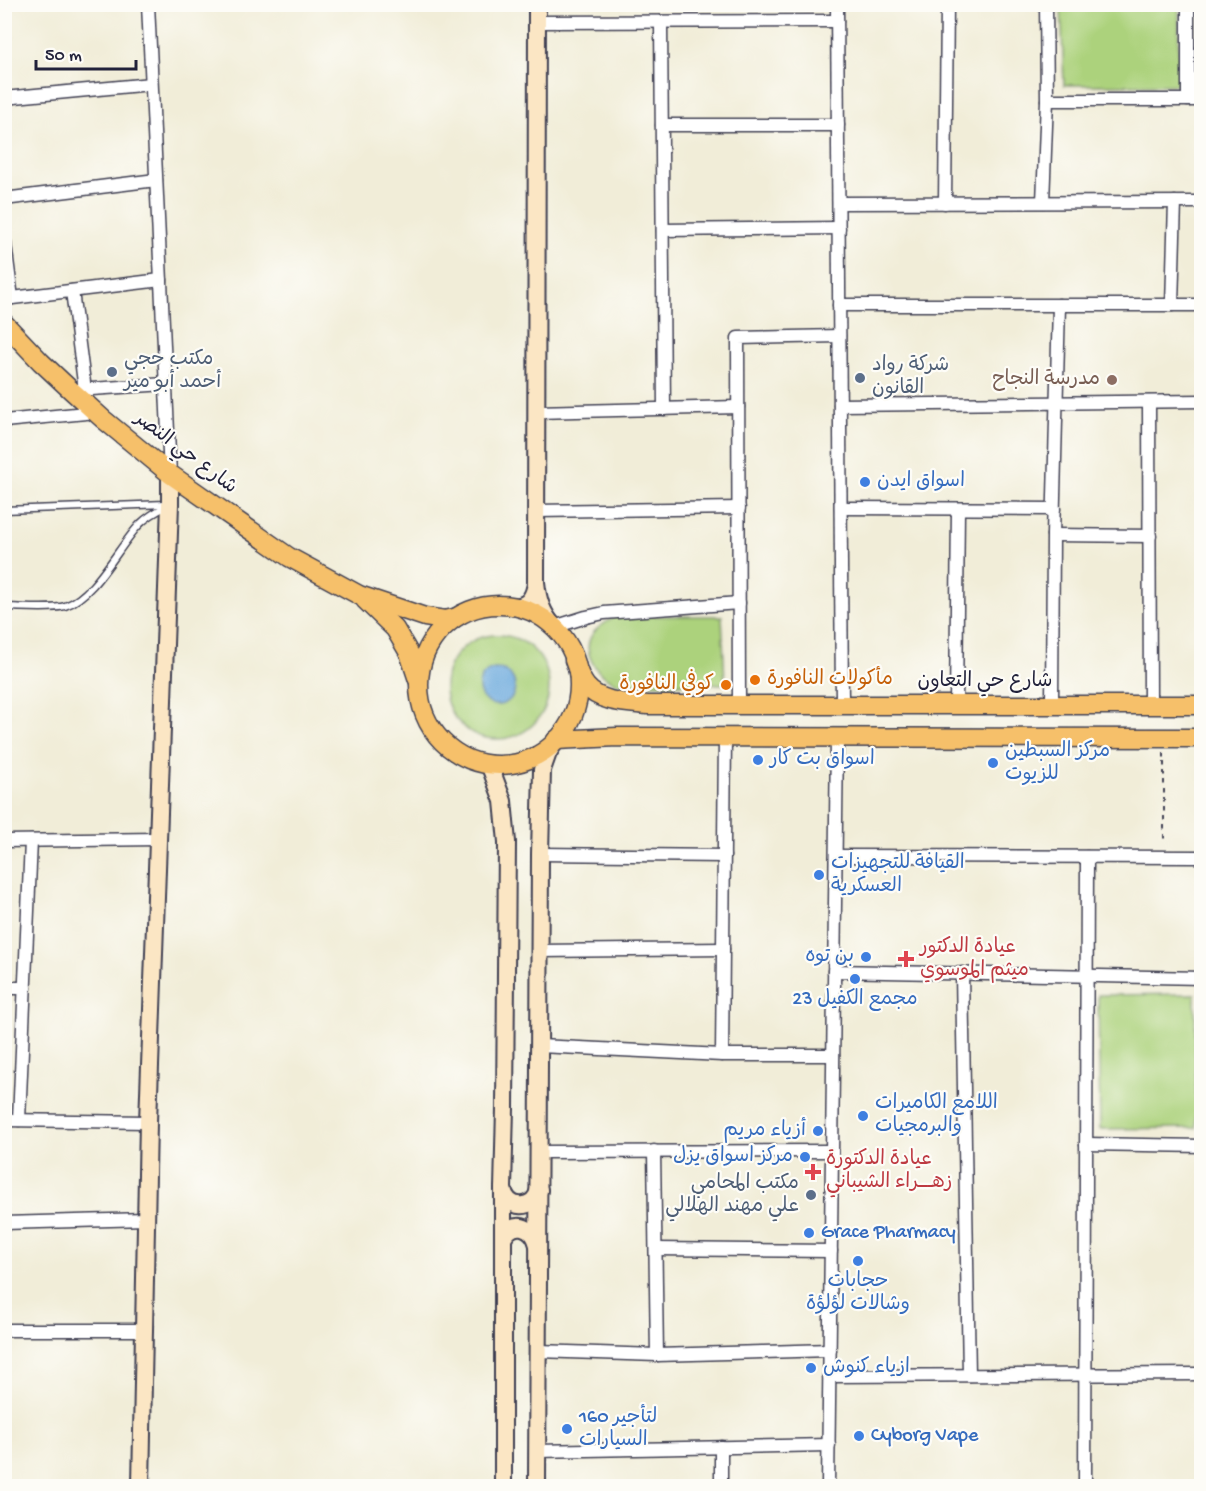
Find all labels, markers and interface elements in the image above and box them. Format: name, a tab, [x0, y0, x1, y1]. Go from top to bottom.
scale bar	[36, 33, 136, 71]
text: 50 m	[45, 46, 82, 67]
place label: مكتب حجي أحمد أبو مير	[122, 348, 221, 395]
place label: شركة رواد القانون	[872, 354, 949, 401]
marker: مكتب حجي أحمد أبو مير	[105, 365, 119, 379]
place label: مدرسة النجاح	[992, 368, 1100, 392]
marker: شركة رواد القانون	[853, 371, 867, 385]
marker: مدرسة النجاح	[1105, 373, 1119, 387]
street label: شارع حي النصر	[126, 406, 241, 502]
place label: اسواق ايدن	[877, 470, 965, 494]
marker: اسواق ايدن	[858, 475, 872, 489]
place label: مأكولات النافورة	[767, 666, 893, 692]
place label: كوفي النافورة	[619, 669, 714, 697]
street label: شارع حي التعاون	[918, 670, 1052, 697]
marker: مأكولات النافورة	[748, 673, 762, 687]
marker: كوفي النافورة	[719, 678, 733, 692]
place label: مركز السبطين للزيوت	[1005, 740, 1110, 787]
place label: اسواق بت كار	[768, 748, 875, 772]
marker: اسواق بت كار	[751, 753, 765, 767]
marker: مركز السبطين للزيوت	[986, 756, 1000, 770]
place label: القيافة للتجهيزات العسكرية	[831, 852, 965, 899]
marker: القيافة للتجهيزات العسكرية	[812, 868, 826, 882]
place label: عيادة الدكتور ميثم الموسوي	[918, 936, 1029, 983]
place label: بن توه	[805, 946, 854, 969]
marker: بن توه	[859, 950, 873, 964]
marker: عيادة الدكتور ميثم الموسوي	[897, 950, 915, 968]
marker: مجمع الكفيل 23	[848, 972, 862, 986]
place label: مجمع الكفيل 23	[792, 988, 918, 1012]
place label: اللامع الكاميرات والبرمجيات	[875, 1092, 998, 1139]
marker: اللامع الكاميرات والبرمجيات	[856, 1109, 870, 1123]
place label: أزياء مريم	[723, 1117, 806, 1143]
marker: أزياء مريم	[811, 1124, 825, 1138]
place label: مركز اسواق يزل	[673, 1145, 793, 1169]
place label: عيادة الدكتورة زهـــراء الشيباني	[826, 1148, 952, 1198]
marker: مركز اسواق يزل	[798, 1150, 812, 1164]
marker: عيادة الدكتورة زهـــراء الشيباني	[804, 1163, 822, 1181]
place label: مكتب المحامي علي مهند الهلالي	[665, 1172, 799, 1222]
marker: مكتب المحامي علي مهند الهلالي	[804, 1188, 818, 1202]
place label: Grace Pharmacy	[821, 1222, 956, 1245]
marker: Grace Pharmacy	[802, 1226, 816, 1240]
marker: حجابات وشالات لؤلؤة	[851, 1254, 865, 1268]
place label: حجابات وشالات لؤلؤة	[806, 1270, 910, 1317]
place label: ازياء كنوش	[823, 1356, 910, 1380]
marker: ازياء كنوش	[804, 1361, 818, 1375]
place label: 160 لتأجير السيارات	[578, 1404, 657, 1453]
marker: 160 لتأجير السيارات	[560, 1422, 574, 1436]
place label: Cyborg Vape	[871, 1425, 979, 1448]
marker: Cyborg Vape	[852, 1429, 866, 1443]

